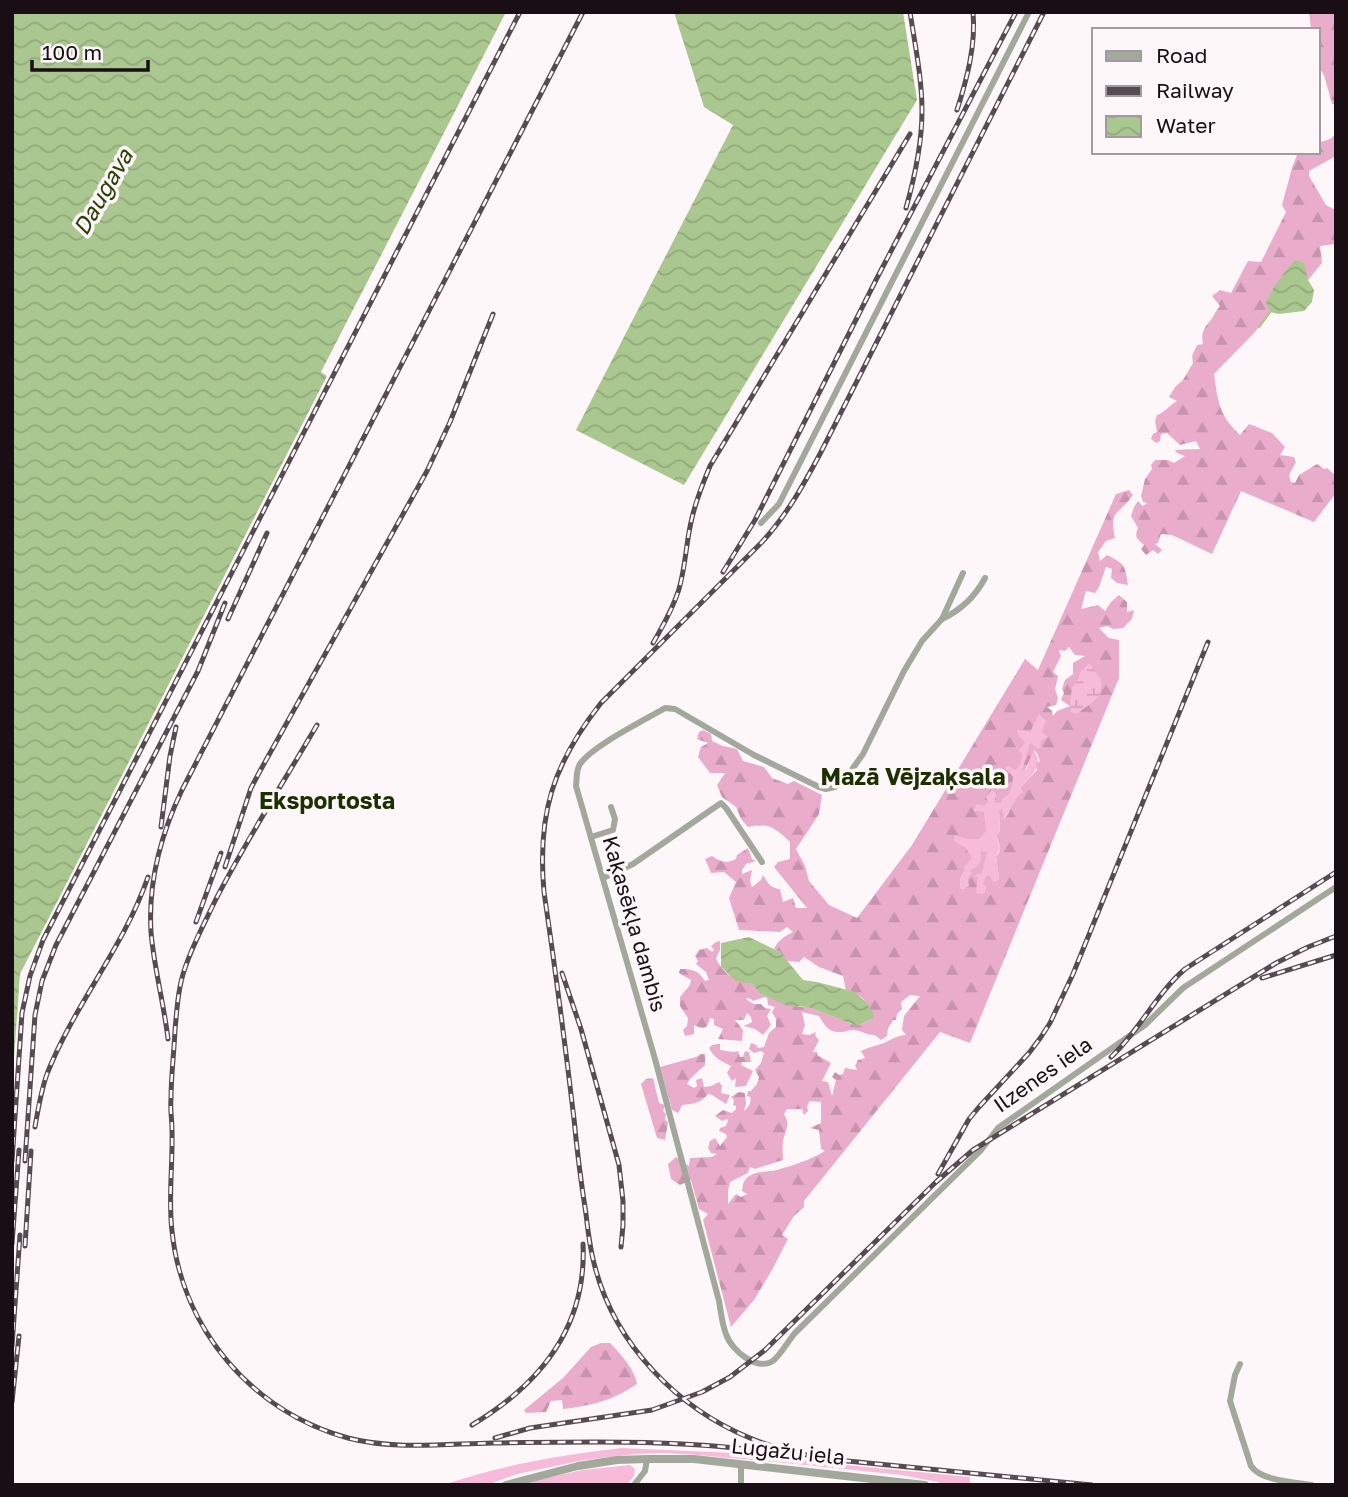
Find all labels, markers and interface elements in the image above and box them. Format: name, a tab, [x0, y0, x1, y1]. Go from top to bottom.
scale bar	[32, 28, 147, 72]
legend	[1092, 28, 1320, 154]
text: 100 m	[42, 39, 102, 65]
text: Road	[1156, 42, 1207, 68]
text: Railway	[1156, 77, 1234, 103]
text: Water	[1156, 112, 1216, 138]
water label: Daugava	[66, 143, 138, 240]
district label: Mazā Vējzaķsala	[820, 762, 1006, 791]
district label: Eksportosta	[259, 786, 395, 814]
street label: Kaķasēkļa dambis	[597, 833, 673, 1015]
street label: Ilzenes iela	[988, 1031, 1097, 1118]
street label: Lugažu iela	[730, 1432, 846, 1470]

